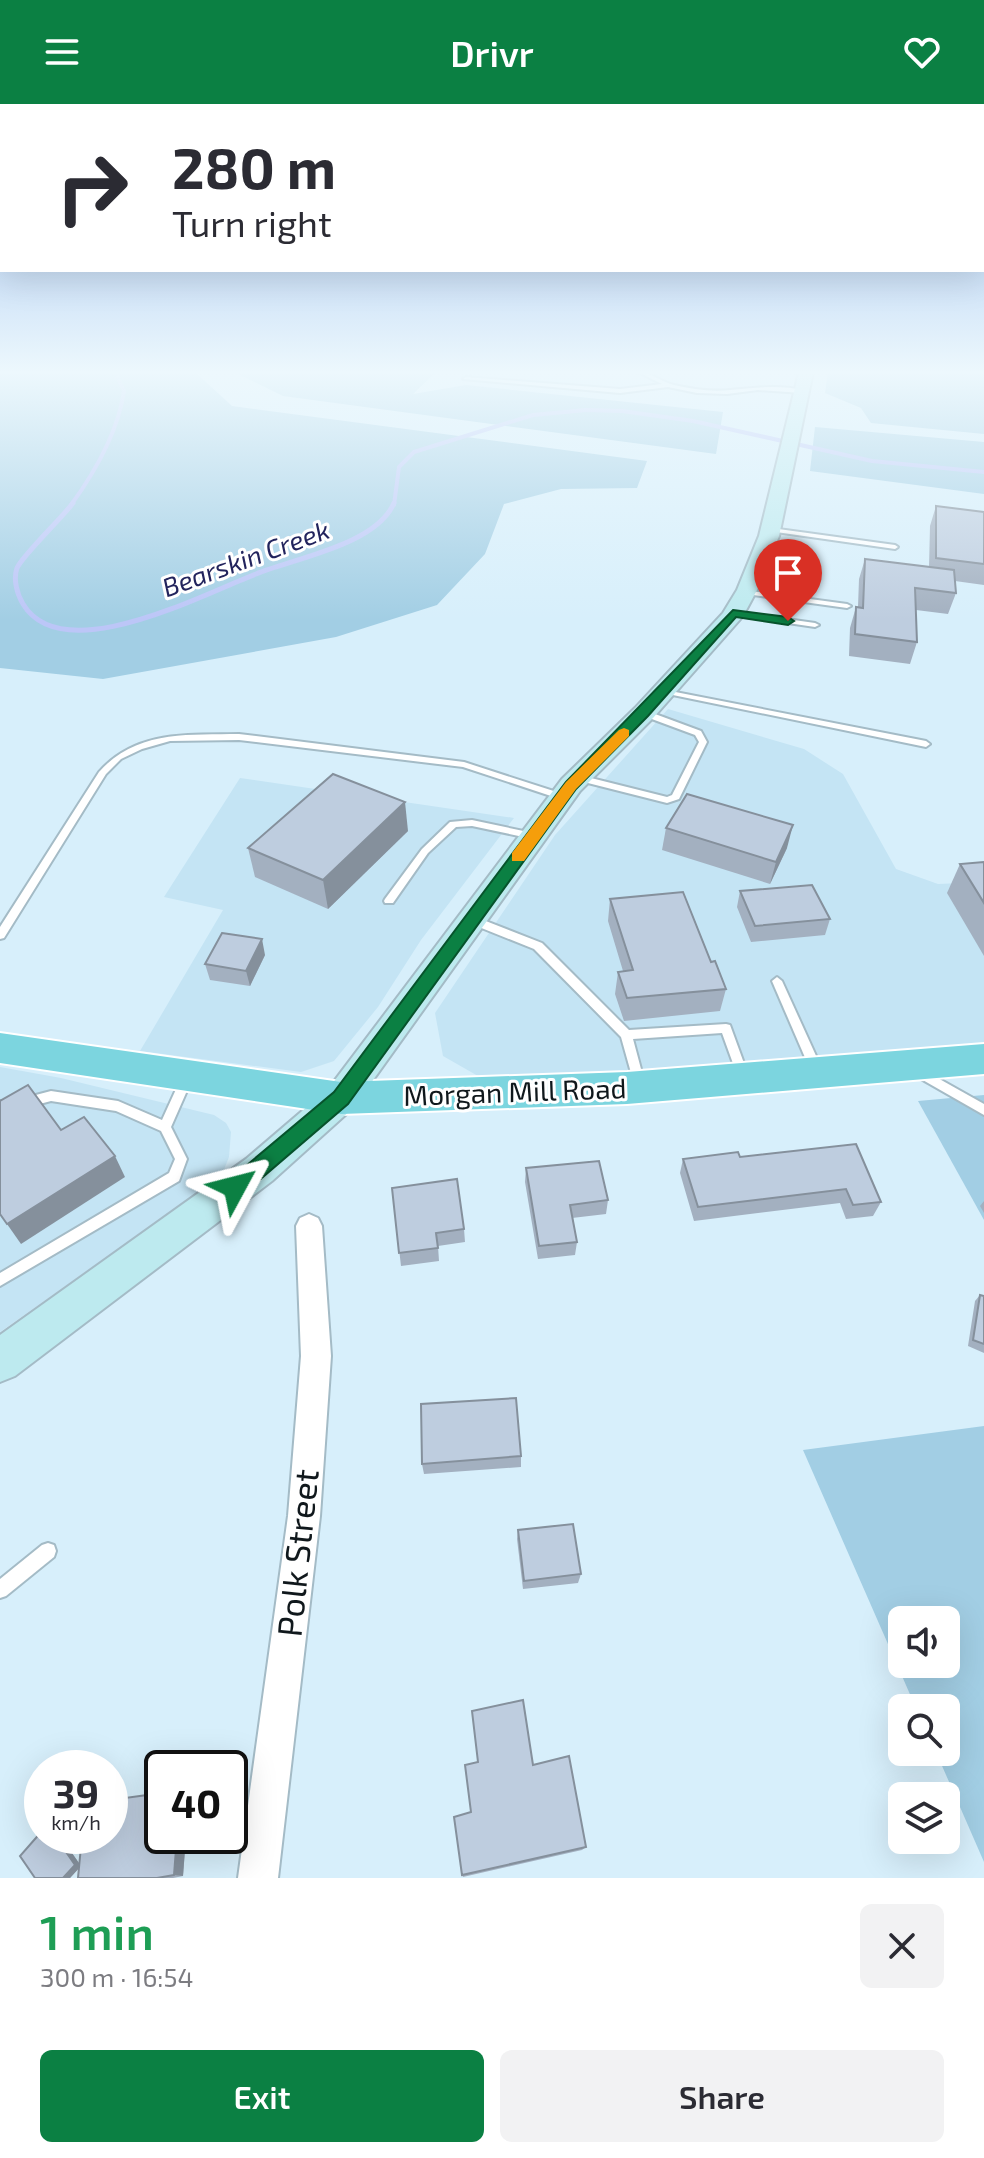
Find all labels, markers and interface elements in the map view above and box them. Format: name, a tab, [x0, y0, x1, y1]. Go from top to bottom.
icon: menu	[40, 30, 84, 74]
icon: heart	[900, 30, 944, 74]
text: Drivr	[450, 31, 534, 74]
text: 280 m	[172, 133, 336, 200]
icon: right	[40, 136, 144, 240]
text: Turn right	[172, 201, 332, 244]
water label: Bearskin Creek	[158, 513, 333, 602]
pin	[754, 539, 822, 621]
icon: arrive	[766, 551, 810, 595]
street label: Morgan Mill Road	[403, 1070, 627, 1112]
position arrow	[193, 1145, 277, 1229]
street label: Polk Street	[267, 1467, 326, 1639]
map controls	[888, 1606, 960, 1854]
button: sound	[888, 1606, 960, 1678]
button: search	[888, 1694, 960, 1766]
speed limit sign: 40	[144, 1750, 248, 1854]
text: 39	[53, 1768, 99, 1816]
button: layers	[888, 1782, 960, 1854]
text: km/h	[51, 1810, 101, 1834]
text: 1 min	[40, 1902, 154, 1960]
button: close	[860, 1904, 944, 1988]
text: 300 m · 16:54	[40, 1961, 193, 1992]
button: Exit	[40, 2050, 484, 2142]
button: Share	[500, 2050, 944, 2142]

